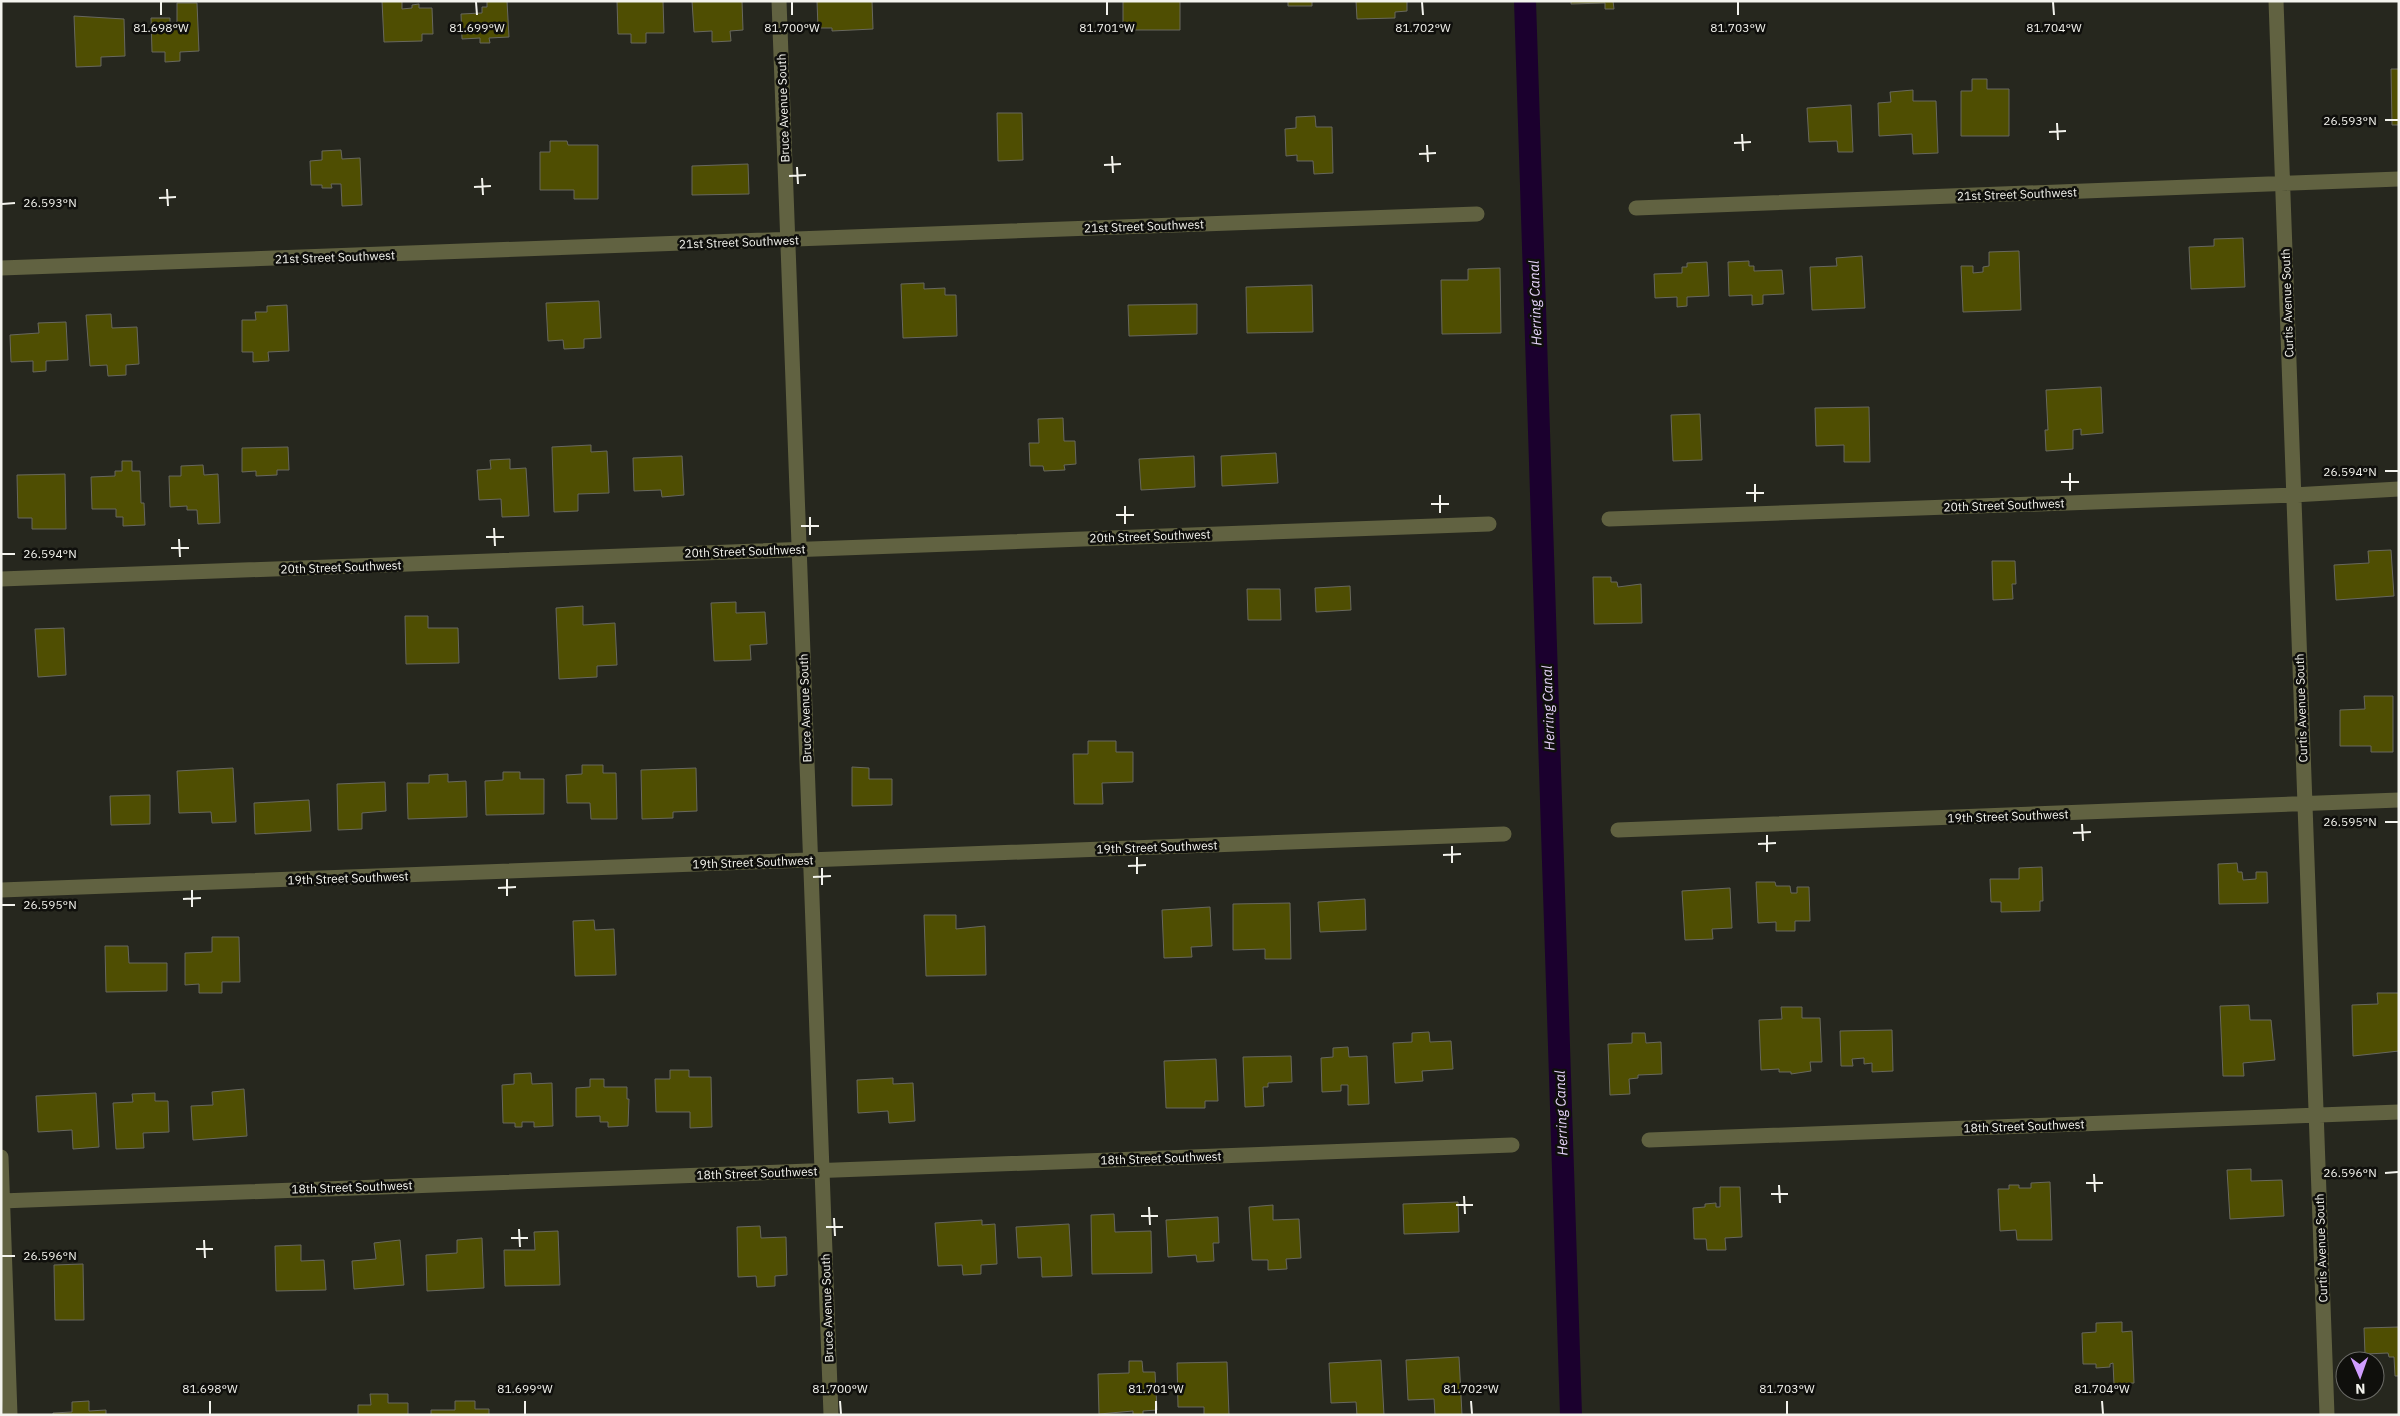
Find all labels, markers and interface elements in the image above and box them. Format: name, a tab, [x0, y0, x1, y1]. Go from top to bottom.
text: 81.698°W	[133, 20, 189, 35]
text: 81.699°W	[449, 20, 505, 35]
text: 81.700°W	[764, 20, 820, 35]
text: 81.701°W	[1079, 20, 1135, 35]
text: 81.702°W	[1395, 20, 1451, 35]
text: 81.703°W	[1710, 20, 1766, 35]
text: 81.704°W	[2026, 20, 2082, 35]
street label: Bruce Avenue South	[774, 53, 792, 163]
text: 26.593°N	[2323, 113, 2377, 128]
street label: 21st Street Southwest	[1957, 184, 2077, 204]
text: 26.593°N	[23, 195, 77, 210]
street label: 21st Street Southwest	[1084, 216, 1204, 236]
street label: 21st Street Southwest	[679, 232, 799, 252]
street label: 21st Street Southwest	[275, 247, 395, 267]
street label: Curtis Avenue South	[2278, 248, 2296, 358]
water label: Herring Canal	[1525, 260, 1545, 346]
text: 26.594°N	[2323, 464, 2377, 479]
street label: 20th Street Southwest	[1943, 495, 2065, 515]
street label: 20th Street Southwest	[1089, 526, 1211, 546]
street label: 20th Street Southwest	[684, 541, 806, 561]
text: 26.594°N	[23, 546, 77, 561]
street label: 20th Street Southwest	[280, 557, 402, 577]
street label: Bruce Avenue South	[796, 653, 814, 763]
street label: Curtis Avenue South	[2292, 653, 2310, 763]
water label: Herring Canal	[1538, 665, 1558, 751]
street label: 19th Street Southwest	[1947, 806, 2069, 826]
text: 26.595°N	[2323, 814, 2377, 829]
street label: 19th Street Southwest	[1096, 837, 1218, 857]
street label: 19th Street Southwest	[692, 852, 814, 872]
street label: 19th Street Southwest	[287, 868, 409, 888]
text: 26.595°N	[23, 897, 77, 912]
water label: Herring Canal	[1551, 1070, 1571, 1156]
street label: 18th Street Southwest	[1963, 1116, 2085, 1136]
street label: 18th Street Southwest	[1100, 1148, 1222, 1168]
street label: 18th Street Southwest	[696, 1163, 818, 1183]
text: 26.596°N	[2323, 1165, 2377, 1180]
street label: 18th Street Southwest	[291, 1177, 413, 1197]
street label: Curtis Avenue South	[2312, 1193, 2330, 1303]
text: 26.596°N	[23, 1248, 77, 1263]
street label: Bruce Avenue South	[818, 1253, 836, 1363]
north arrow	[2335, 1351, 2385, 1401]
text: N	[2355, 1380, 2366, 1398]
text: 81.698°W	[182, 1381, 238, 1396]
text: 81.699°W	[497, 1381, 553, 1396]
text: 81.700°W	[812, 1381, 868, 1396]
text: 81.701°W	[1128, 1381, 1184, 1396]
text: 81.702°W	[1443, 1381, 1499, 1396]
text: 81.703°W	[1759, 1381, 1815, 1396]
text: 81.704°W	[2074, 1381, 2130, 1396]

